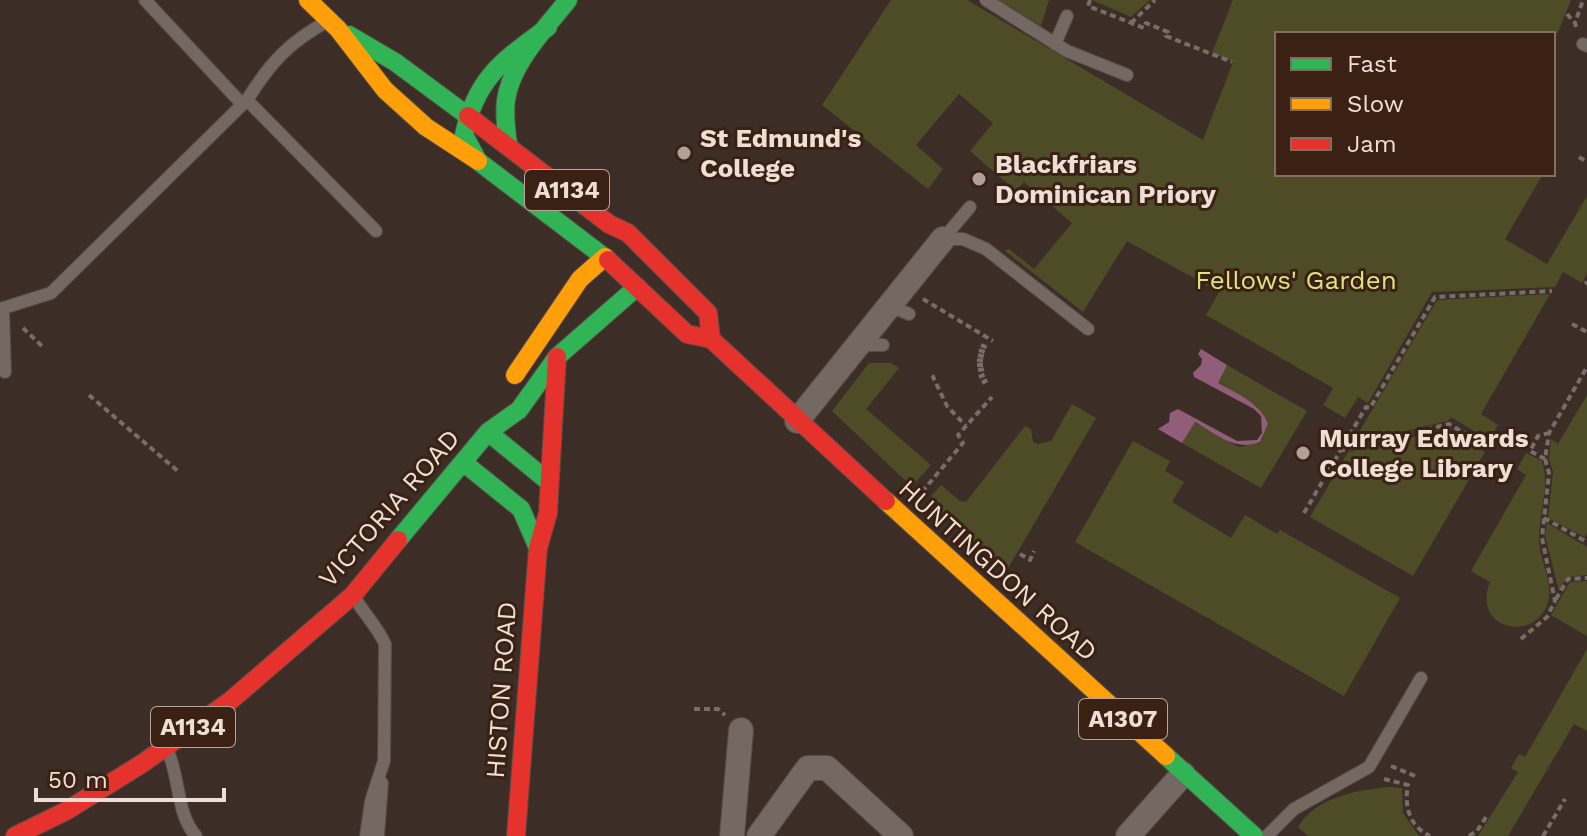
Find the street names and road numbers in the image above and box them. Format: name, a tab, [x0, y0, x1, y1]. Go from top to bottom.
road number: A1134	[525, 170, 609, 210]
street label: VICTORIA ROAD	[312, 423, 466, 593]
street label: HUNTINGDON ROAD	[893, 473, 1103, 667]
street label: HISTON ROAD	[480, 601, 522, 779]
road number: A1307	[1079, 699, 1167, 739]
road number: A1134	[151, 707, 235, 747]

